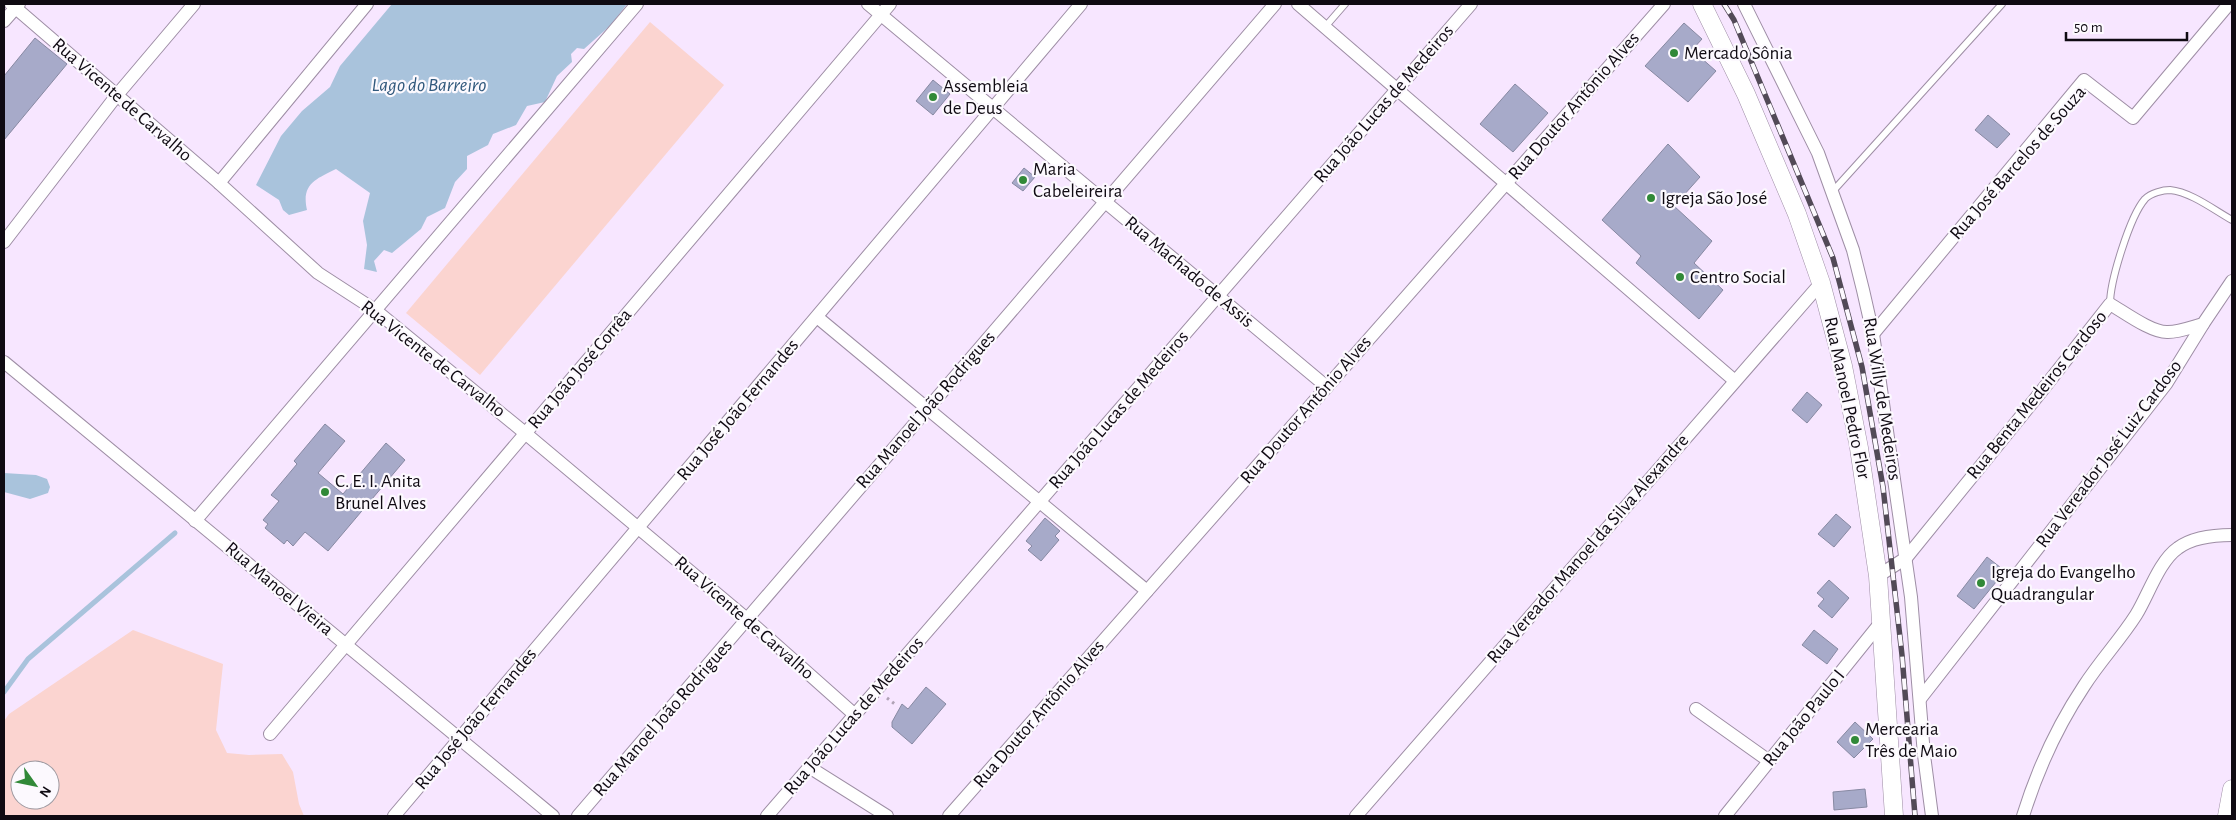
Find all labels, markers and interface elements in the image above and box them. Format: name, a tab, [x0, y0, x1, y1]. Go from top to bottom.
scale bar	[2066, 10, 2187, 42]
text: 50 m	[2074, 20, 2103, 35]
street label: Rua João Lucas de Medeiros	[1310, 21, 1458, 187]
street label: Rua Doutor Antônio Alves	[1505, 28, 1643, 184]
street label: Rua Vicente de Carvalho	[49, 35, 195, 165]
place label: Mercado Sônia	[1684, 44, 1793, 63]
marker: Mercado Sônia	[1668, 47, 1680, 59]
water label: Lago do Barreiro	[372, 75, 486, 95]
place label: Assembleia de Deus	[943, 77, 1029, 118]
street label: Rua José Barcelos de Souza	[1946, 82, 2090, 243]
marker: Assembleia de Deus	[927, 91, 939, 103]
place label: Maria Cabeleireira	[1033, 160, 1123, 201]
marker: Maria Cabeleireira	[1017, 174, 1029, 186]
place label: Igreja São José	[1661, 189, 1767, 208]
marker: Igreja São José	[1645, 192, 1657, 204]
street label: Rua Machado de Assis	[1121, 213, 1257, 331]
place label: Centro Social	[1690, 268, 1786, 287]
marker: Centro Social	[1674, 271, 1686, 283]
street label: Rua Vicente de Carvalho	[357, 297, 509, 421]
street label: Rua João José Corrêa	[525, 305, 636, 433]
street label: Rua Benta Medeiros Cardoso	[1963, 307, 2111, 483]
street label: Rua Manoel Pedro Flor	[1821, 315, 1873, 481]
street label: Rua Willy de Medeiros	[1860, 316, 1904, 482]
street label: Rua João Lucas de Medeiros	[1045, 327, 1193, 493]
street label: Rua Manoel João Rodrigues	[853, 328, 999, 492]
street label: Rua Doutor Antônio Alves	[1237, 332, 1375, 488]
street label: Rua José João Fernandes	[674, 336, 802, 484]
street label: Rua Vereador José Luiz Cardoso	[2032, 357, 2186, 551]
street label: Rua Vereador Manoel da Silva Alexandre	[1484, 431, 1692, 667]
place label: C. E. I. Anita Brunel Alves	[335, 472, 426, 513]
marker: C. E. I. Anita Brunel Alves	[319, 486, 331, 498]
street label: Rua Manoel Vieira	[221, 539, 337, 640]
street label: Rua Vicente de Carvalho	[671, 553, 817, 683]
place label: Igreja do Evangelho Quadrangular	[1991, 563, 2136, 604]
marker: Igreja do Evangelho Quadrangular	[1975, 577, 1987, 589]
street label: Rua João Lucas de Medeiros	[780, 633, 928, 799]
street label: Rua Manoel João Rodrigues	[590, 636, 736, 800]
street label: Rua Doutor Antônio Alves	[970, 636, 1108, 792]
street label: Rua José João Fernandes	[412, 645, 540, 793]
street label: Rua João Paulo I	[1760, 666, 1848, 770]
place label: Mercearia Três de Maio	[1865, 720, 1957, 761]
marker: Mercearia Três de Maio	[1849, 734, 1861, 746]
north arrow	[10, 760, 60, 810]
text: N	[37, 784, 54, 799]

